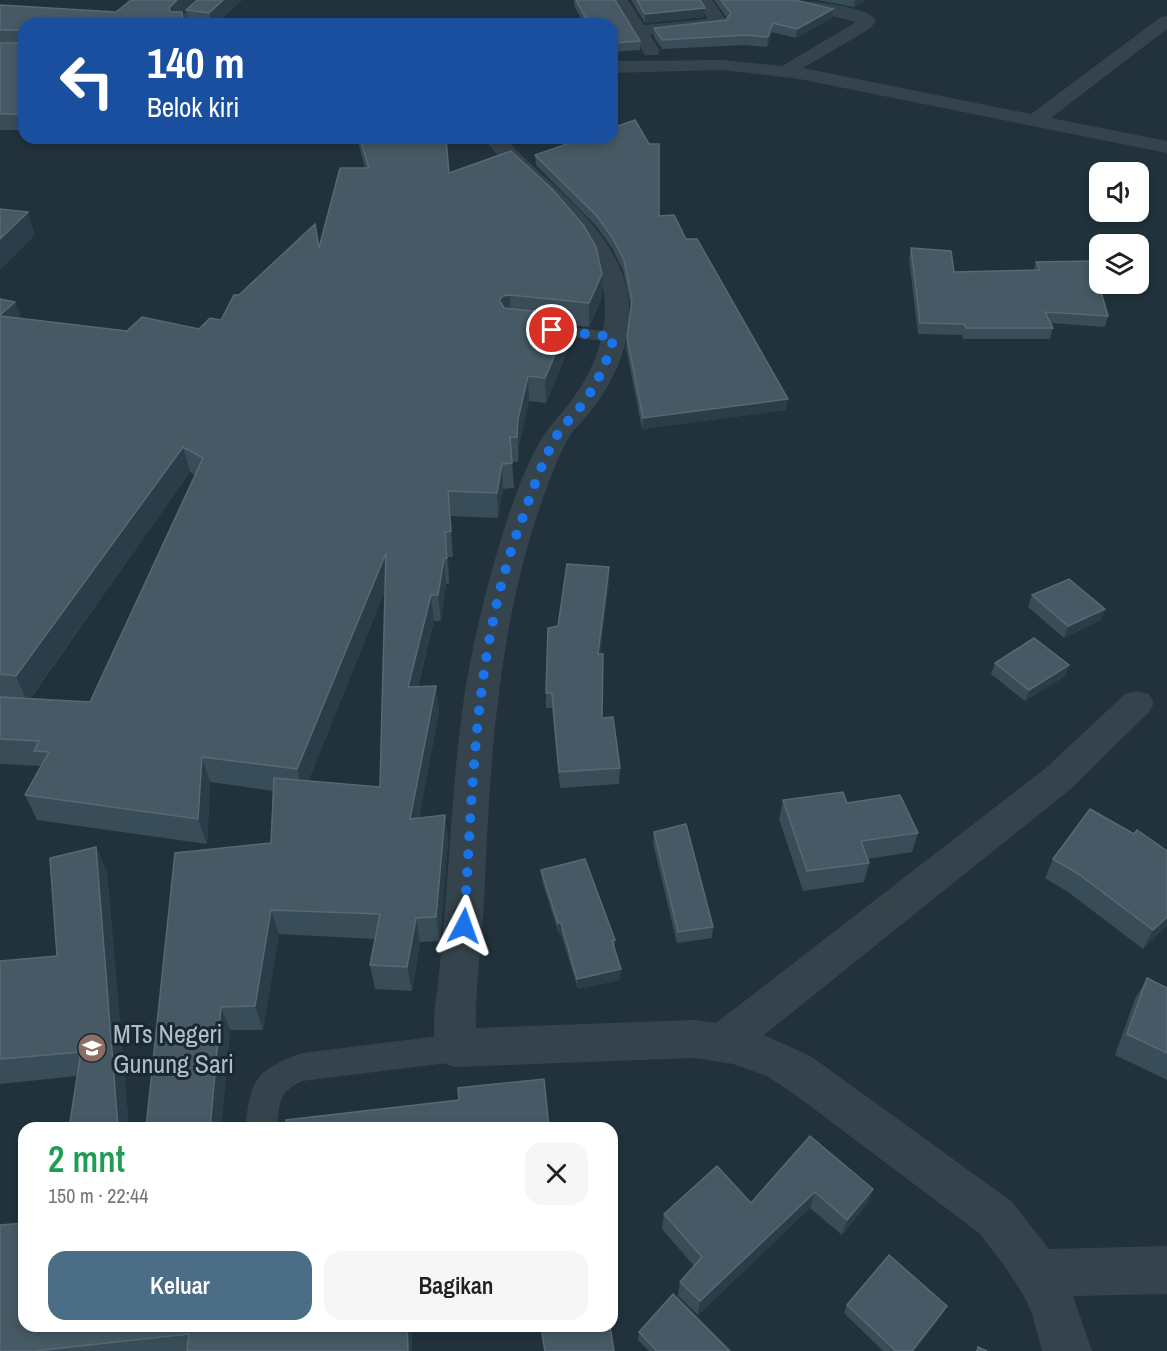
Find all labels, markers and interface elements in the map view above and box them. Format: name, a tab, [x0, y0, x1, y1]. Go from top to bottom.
text: 140 m	[147, 35, 245, 91]
icon: left	[48, 42, 126, 120]
text: Belok kiri	[147, 89, 239, 125]
map controls	[1089, 162, 1149, 294]
button: sound	[1089, 162, 1149, 222]
button: layers	[1089, 234, 1149, 294]
pin	[526, 304, 577, 355]
icon: arrive	[535, 313, 568, 346]
position arrow	[432, 894, 496, 958]
place label: MTs Negeri Gunung Sari	[113, 1016, 234, 1081]
school or university icon: MTs Negeri Gunung Sari	[76, 1032, 108, 1064]
text: 2 mnt	[48, 1135, 125, 1183]
button: close	[525, 1142, 588, 1205]
text: 150 m · 22:44	[48, 1182, 148, 1209]
button: Keluar	[48, 1251, 312, 1320]
button: Bagikan	[324, 1251, 588, 1320]

